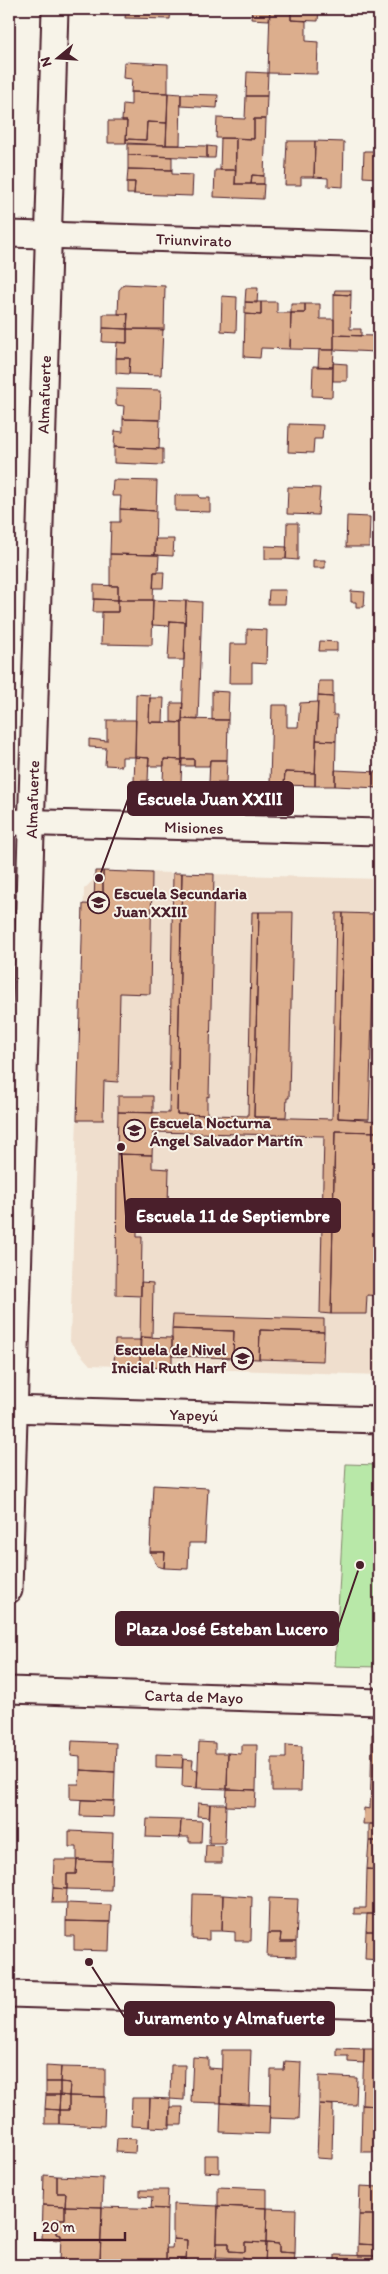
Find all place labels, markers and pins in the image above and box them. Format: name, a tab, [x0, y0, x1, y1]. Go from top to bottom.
callout: Escuela Juan XXIII	[128, 782, 293, 815]
place label: Escuela Secundaria Juan XXIII	[113, 884, 247, 921]
school or university icon: Escuela Secundaria Juan XXIII	[86, 890, 110, 914]
place label: Escuela Nocturna Ángel Salvador Martín	[149, 1113, 304, 1151]
school or university icon: Escuela Nocturna Ángel Salvador Martín	[122, 1119, 146, 1143]
callout: Escuela 11 de Septiembre	[126, 1199, 340, 1232]
place label: Escuela de Nivel Inicial Ruth Harf	[111, 1340, 227, 1377]
school or university icon: Escuela de Nivel Inicial Ruth Harf	[230, 1346, 254, 1370]
callout: Plaza José Esteban Lucero	[116, 1612, 338, 1645]
callout: Juramento y Almafuerte	[125, 2002, 334, 2035]

